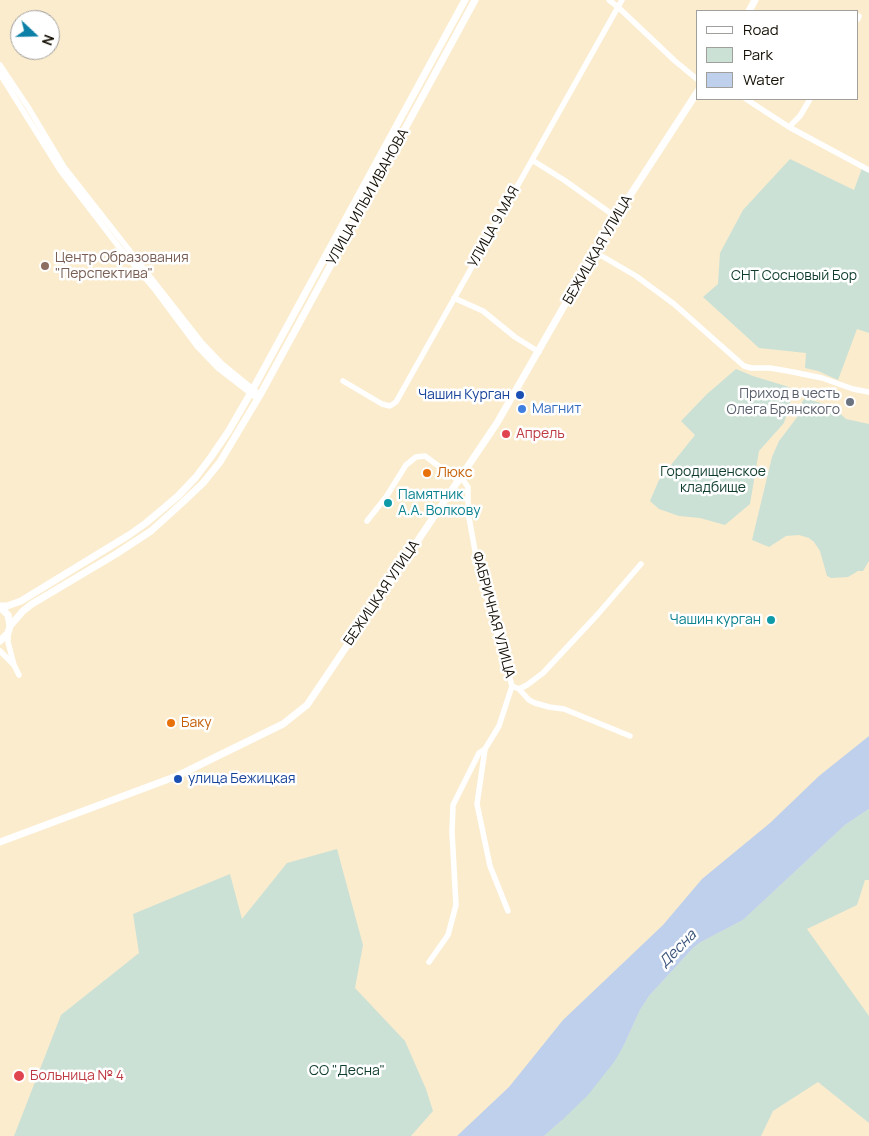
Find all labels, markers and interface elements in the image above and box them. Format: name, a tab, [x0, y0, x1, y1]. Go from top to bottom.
north arrow	[10, 10, 60, 60]
legend	[696, 10, 859, 100]
text: Road	[743, 19, 779, 40]
text: N	[38, 32, 59, 48]
text: Park	[743, 44, 773, 65]
text: Water	[743, 69, 785, 90]
street label: УЛИЦА ИЛЬИ ИВАНОВА	[323, 126, 413, 268]
street label: УЛИЦА 9 МАЯ	[465, 184, 523, 270]
street label: БЕЖИЦКАЯ УЛИЦА	[560, 192, 636, 308]
place label: Центр Образования "Перспектива"	[55, 250, 189, 282]
marker: Центр Образования "Перспектива"	[39, 260, 51, 272]
park label: СНТ Сосновый Бор	[731, 268, 857, 284]
place label: Приход в честь Олега Брянского	[727, 386, 840, 418]
place label: Чашин Курган	[418, 387, 510, 403]
marker: Чашин Курган	[514, 389, 526, 401]
marker: Приход в честь Олега Брянского	[844, 396, 856, 408]
place label: Магнит	[532, 401, 581, 417]
marker: Магнит	[516, 403, 528, 415]
place label: Апрель	[516, 426, 565, 442]
marker: Апрель	[500, 428, 512, 440]
park label: Городищенское кладбище	[660, 464, 766, 497]
place label: Люкс	[437, 465, 472, 481]
marker: Люкс	[421, 467, 433, 479]
place label: Памятник А.А. Волкову	[398, 487, 481, 520]
marker: Памятник А.А. Волкову	[382, 497, 394, 509]
street label: БЕЖИЦКАЯ УЛИЦА	[341, 537, 423, 649]
street label: ФАБРИЧНАЯ УЛИЦА	[468, 550, 518, 680]
place label: Чашин курган	[670, 612, 761, 628]
marker: Чашин курган	[765, 614, 777, 626]
place label: Баку	[181, 715, 212, 731]
marker: Баку	[165, 717, 177, 729]
place label: улица Бежицкая	[188, 771, 296, 787]
marker: улица Бежицкая	[172, 773, 184, 785]
water label: Десна	[656, 927, 700, 971]
park label: СО "Десна"	[309, 1063, 385, 1079]
place label: Больница № 4	[30, 1068, 124, 1084]
marker: Больница № 4	[12, 1069, 26, 1083]

